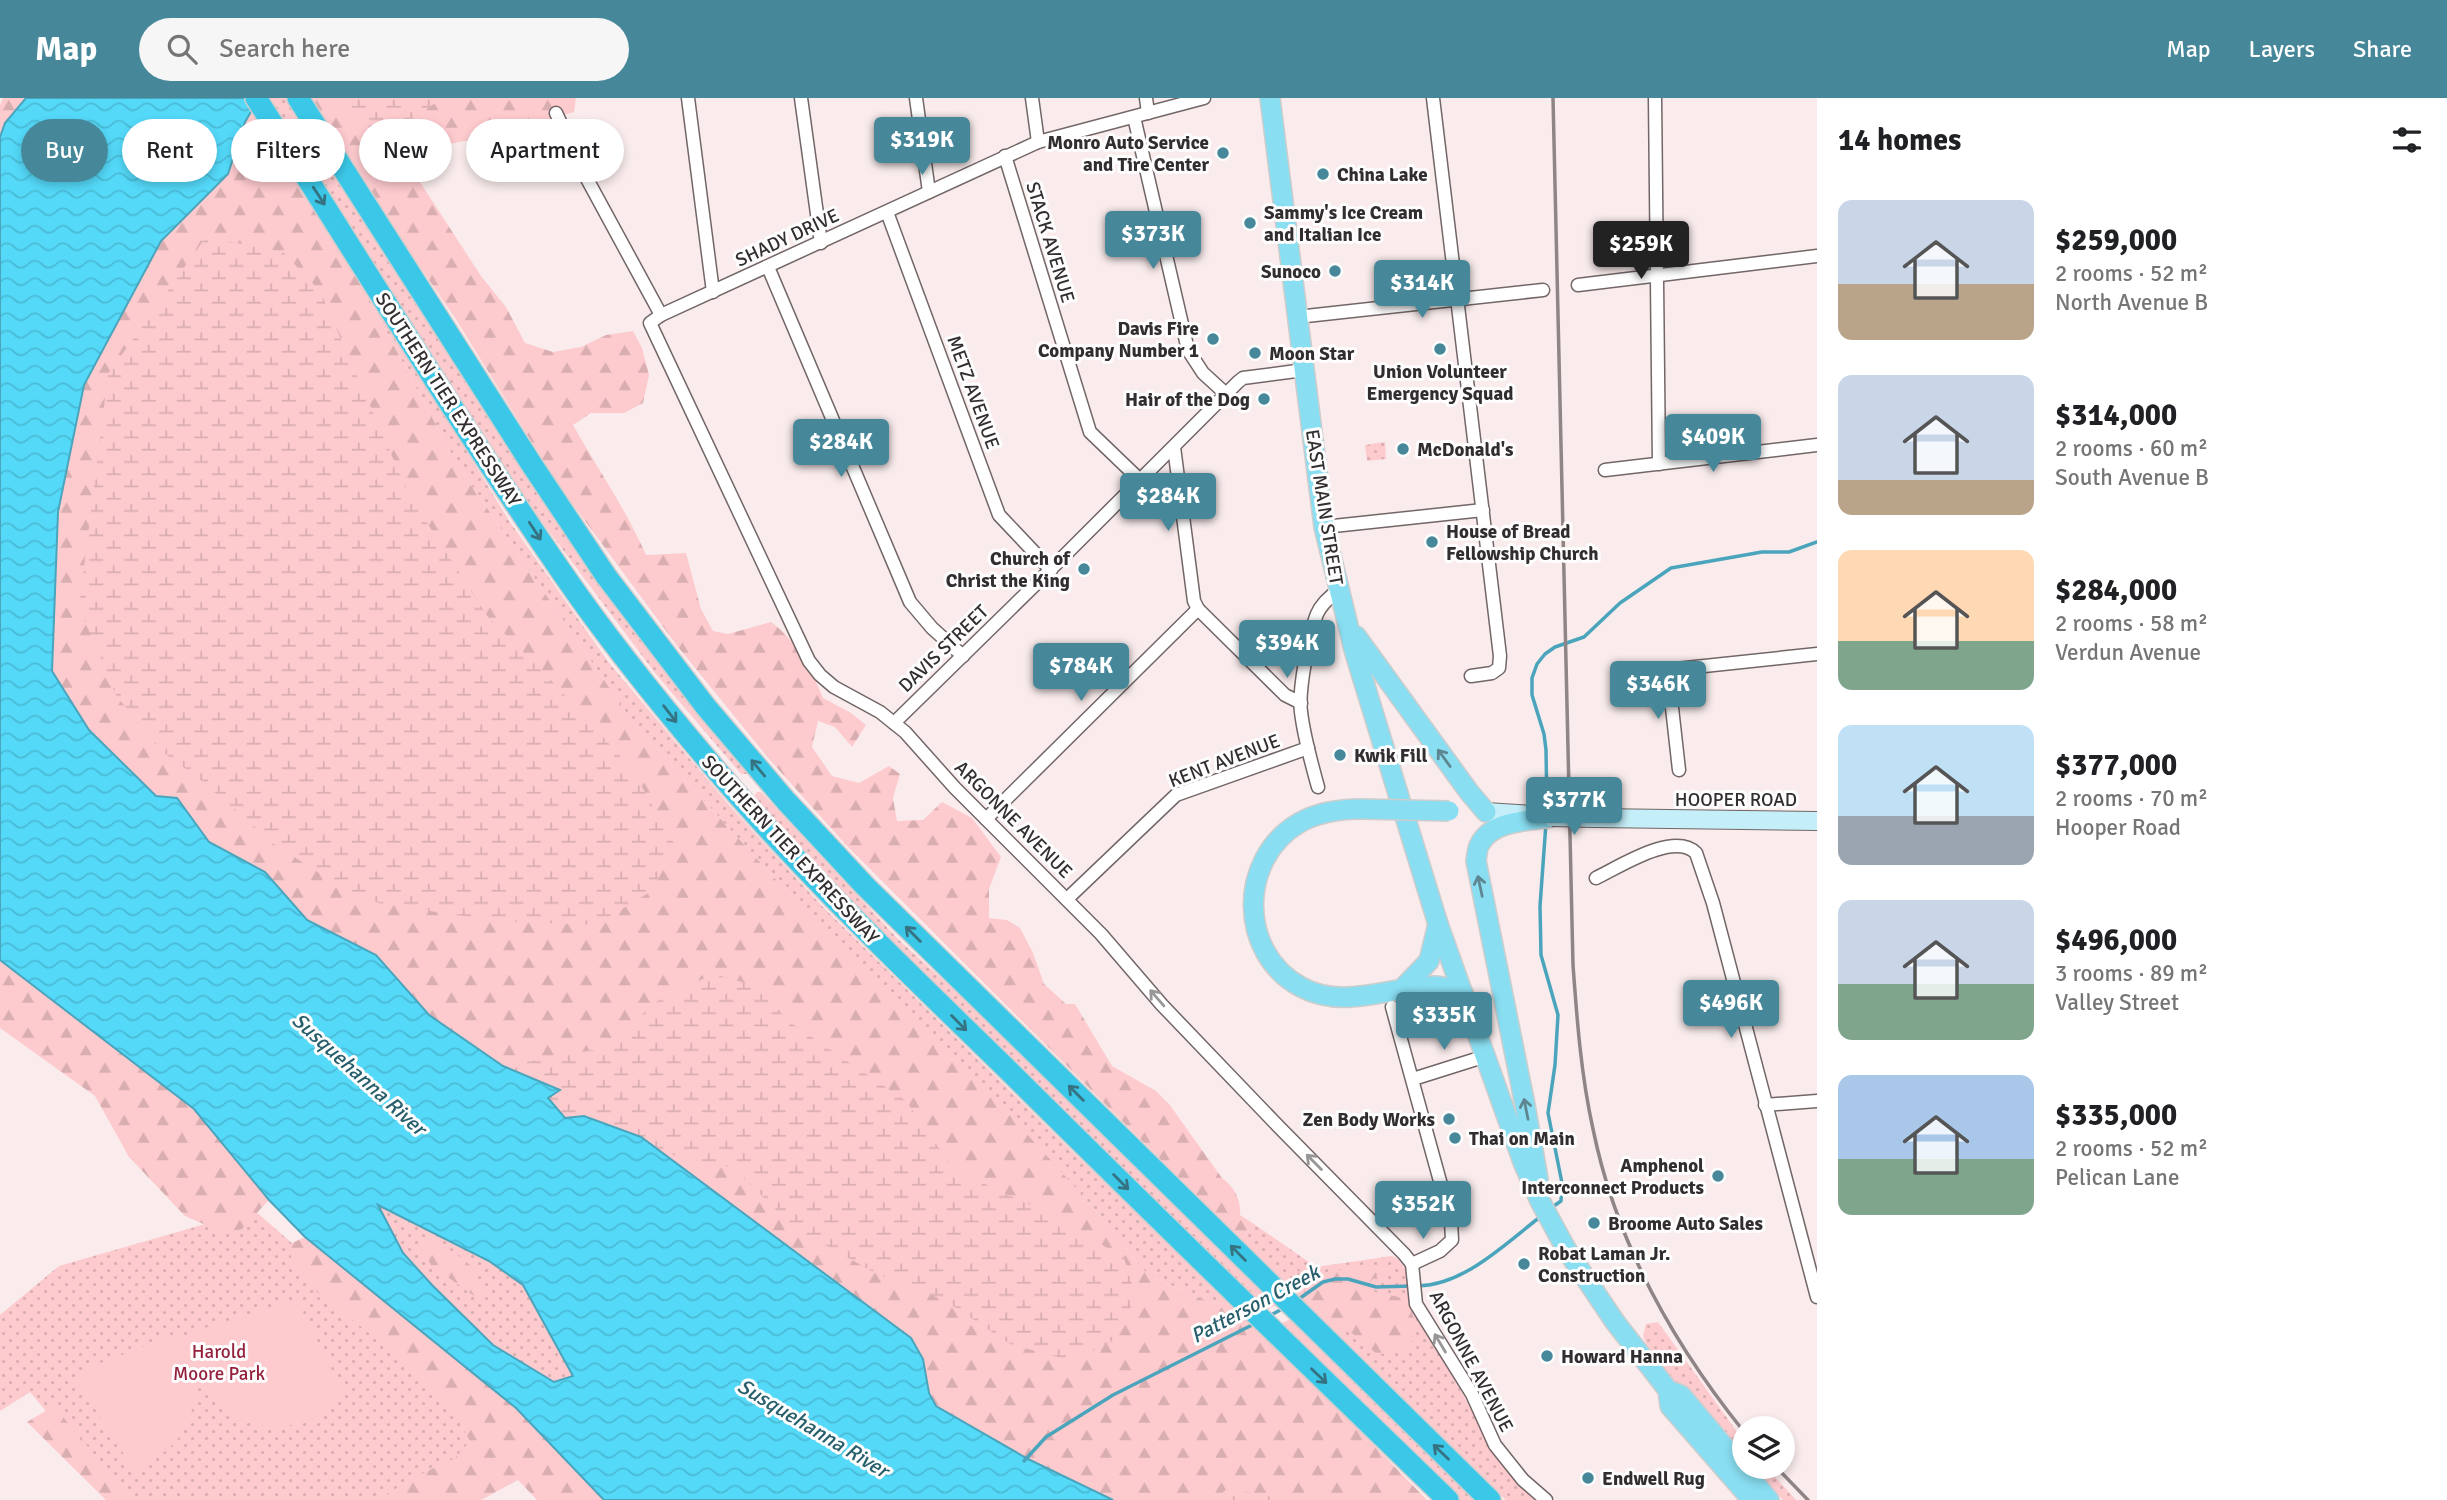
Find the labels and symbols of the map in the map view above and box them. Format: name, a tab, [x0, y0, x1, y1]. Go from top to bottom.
pin: $319K	[873, 118, 971, 177]
place label: Monro Auto Service and Tire Center	[1047, 131, 1209, 177]
marker: Monro Auto Service and Tire Center	[1215, 145, 1231, 161]
place label: China Lake	[1337, 163, 1428, 187]
marker: China Lake	[1315, 166, 1331, 182]
street label: STACK AVENUE	[1020, 179, 1080, 306]
one-way arrow	[313, 186, 327, 206]
place label: Sammy's Ice Cream and Italian Ice	[1264, 201, 1423, 247]
street label: SHADY DRIVE	[732, 203, 843, 272]
pin: $373K	[1104, 212, 1202, 271]
marker: Sammy's Ice Cream and Italian Ice	[1242, 215, 1258, 231]
pin: $259K	[1592, 222, 1690, 281]
place label: Sunoco	[1261, 260, 1321, 284]
pin: $314K	[1373, 260, 1471, 320]
marker: Sunoco	[1327, 263, 1343, 279]
street label: SOUTHERN TIER EXPRESSWAY	[370, 288, 526, 511]
place label: Davis Fire Company Number 1	[1038, 317, 1199, 363]
marker: Davis Fire Company Number 1	[1205, 331, 1221, 347]
street label: METZ AVENUE	[941, 332, 1005, 452]
marker: Union Volunteer Emergency Squad	[1432, 341, 1448, 357]
place label: Moon Star	[1269, 342, 1355, 366]
marker: Moon Star	[1247, 345, 1263, 361]
place label: Union Volunteer Emergency Squad	[1367, 360, 1513, 406]
place label: Hair of the Dog	[1125, 388, 1250, 412]
marker: Hair of the Dog	[1256, 391, 1272, 407]
pin: $409K	[1664, 414, 1762, 474]
pin: $284K	[792, 420, 890, 479]
street label: EAST MAIN STREET	[1300, 428, 1348, 587]
place label: McDonald's	[1417, 438, 1513, 462]
marker: McDonald's	[1395, 441, 1411, 457]
pin: $284K	[1119, 474, 1217, 533]
one-way arrow	[528, 520, 542, 540]
place label: House of Bread Fellowship Church	[1446, 520, 1598, 566]
marker: House of Bread Fellowship Church	[1424, 534, 1440, 550]
place label: Church of Christ the King	[946, 547, 1071, 593]
marker: Church of Christ the King	[1076, 561, 1092, 577]
street label: DAVIS STREET	[894, 599, 994, 698]
pin: $394K	[1238, 620, 1336, 680]
pin: $784K	[1032, 644, 1130, 703]
pin: $346K	[1609, 662, 1707, 721]
one-way arrow	[662, 704, 677, 722]
street label: KENT AVENUE	[1165, 729, 1283, 793]
place label: Kwik Fill	[1354, 744, 1427, 768]
marker: Kwik Fill	[1332, 747, 1348, 763]
one-way arrow	[1437, 749, 1452, 768]
street label: SOUTHERN TIER EXPRESSWAY	[696, 750, 885, 950]
street label: ARGONNE AVENUE	[949, 756, 1077, 884]
one-way arrow	[750, 759, 766, 777]
pin: $377K	[1525, 778, 1623, 837]
street label: HOOPER ROAD	[1675, 788, 1797, 812]
one-way arrow	[1473, 875, 1487, 898]
one-way arrow	[905, 925, 922, 942]
pin: $496K	[1682, 981, 1780, 1040]
one-way arrow	[1149, 989, 1165, 1007]
pin: $335K	[1395, 992, 1493, 1052]
water label: Susquehanna River	[287, 1007, 434, 1143]
one-way arrow	[950, 1014, 967, 1031]
one-way arrow	[1067, 1085, 1084, 1102]
one-way arrow	[1519, 1098, 1532, 1121]
place label: Zen Body Works	[1303, 1108, 1435, 1132]
marker: Zen Body Works	[1441, 1111, 1457, 1127]
place label: Thai on Main	[1469, 1127, 1575, 1151]
marker: Thai on Main	[1447, 1130, 1463, 1146]
one-way arrow	[1306, 1154, 1323, 1171]
place label: Amphenol Interconnect Products	[1521, 1154, 1704, 1200]
marker: Amphenol Interconnect Products	[1710, 1168, 1726, 1184]
one-way arrow	[1112, 1173, 1129, 1190]
pin: $352K	[1374, 1182, 1472, 1241]
place label: Broome Auto Sales	[1608, 1212, 1763, 1236]
marker: Broome Auto Sales	[1586, 1215, 1602, 1231]
place label: Robat Laman Jr. Construction	[1538, 1242, 1670, 1288]
one-way arrow	[1229, 1245, 1246, 1262]
marker: Robat Laman Jr. Construction	[1516, 1256, 1532, 1272]
water label: Patterson Creek	[1186, 1258, 1326, 1349]
street label: ARGONNE AVENUE	[1424, 1287, 1519, 1436]
one-way arrow	[1433, 1334, 1447, 1354]
park label: Harold Moore Park	[173, 1340, 265, 1386]
place label: Howard Hanna	[1561, 1345, 1683, 1369]
marker: Howard Hanna	[1539, 1348, 1555, 1364]
one-way arrow	[1310, 1367, 1327, 1384]
water label: Susquehanna River	[733, 1373, 896, 1485]
one-way arrow	[1433, 1444, 1450, 1461]
place label: Endwell Rug	[1602, 1467, 1705, 1491]
marker: Endwell Rug	[1580, 1470, 1596, 1486]

